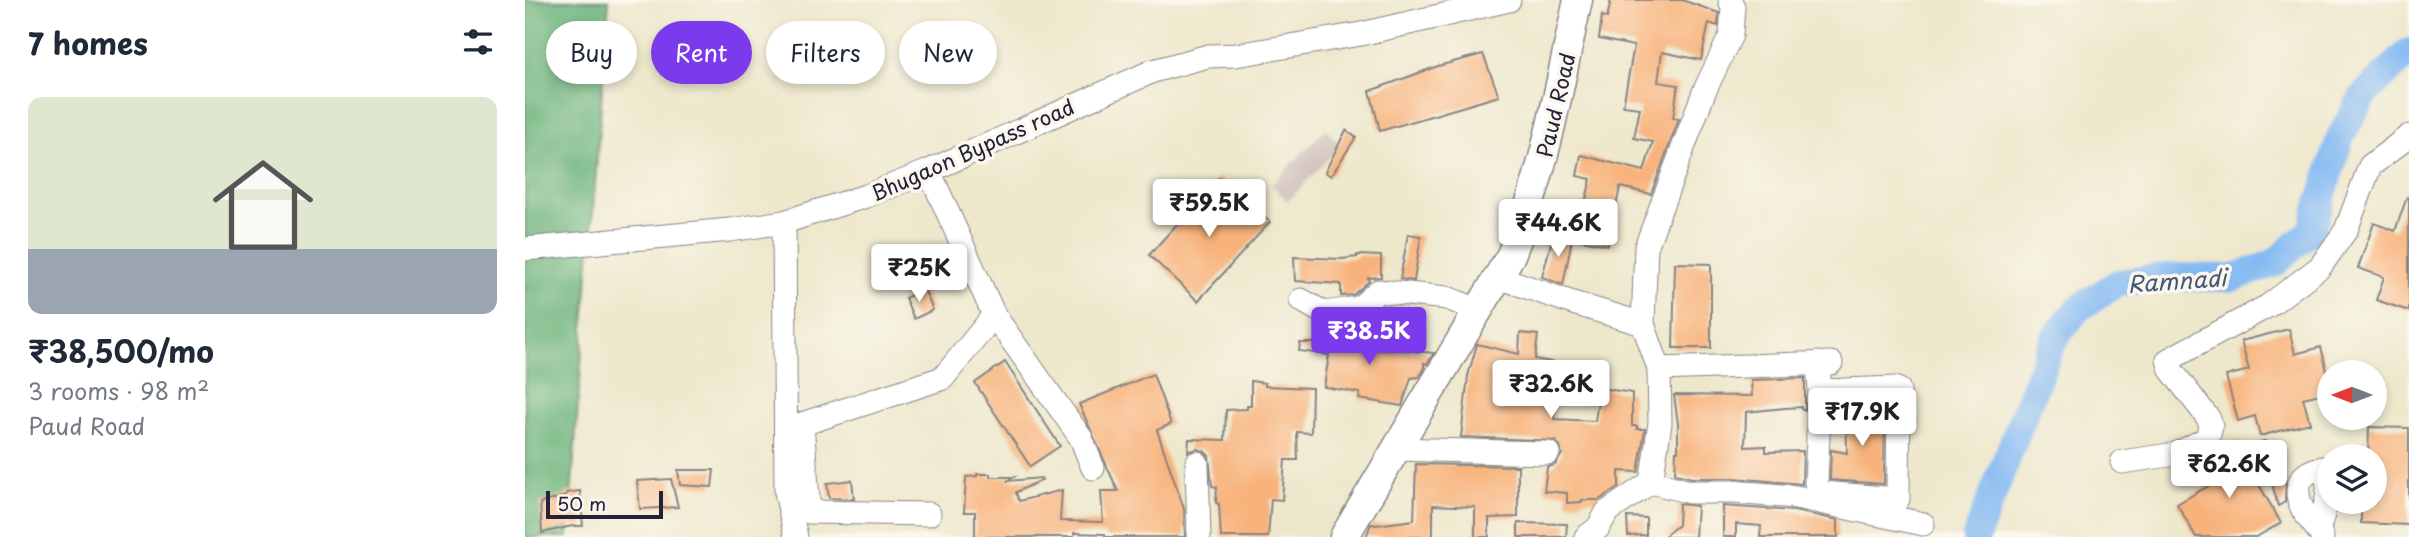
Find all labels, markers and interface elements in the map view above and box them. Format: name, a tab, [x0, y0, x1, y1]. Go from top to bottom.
text: 7 homes	[28, 20, 148, 65]
chip: Buy	[546, 21, 637, 84]
chip: Rent	[651, 21, 752, 84]
chip: Filters	[766, 21, 885, 84]
chip: New	[899, 21, 997, 84]
icon: filters	[459, 23, 497, 61]
street label: Paud Road	[1527, 49, 1583, 161]
street label: Bhugaon Bypass road	[865, 90, 1079, 208]
icon: home	[200, 142, 326, 268]
pin: ₹59.5K	[1152, 180, 1266, 239]
text: ₹59.5K	[1169, 184, 1249, 219]
pin: ₹44.6K	[1501, 200, 1615, 259]
text: ₹44.6K	[1515, 204, 1601, 239]
pin: ₹25K	[878, 244, 960, 304]
text: ₹25K	[887, 249, 951, 284]
water label: Ramnadi	[2126, 259, 2231, 301]
pin: ₹38.5K	[1312, 308, 1426, 367]
text: ₹38.5K	[1327, 312, 1411, 347]
text: ₹38,500/mo	[28, 328, 214, 373]
pin: ₹32.6K	[1494, 360, 1608, 420]
north arrow	[2317, 360, 2387, 430]
map controls	[2317, 360, 2387, 514]
text: ₹32.6K	[1508, 365, 1594, 400]
text: 3 rooms · 98 m²	[28, 373, 209, 408]
pin: ₹17.9K	[1805, 388, 1919, 448]
text: ₹17.9K	[1824, 393, 1900, 428]
text: Paud Road	[28, 408, 145, 443]
pin: ₹62.6K	[2172, 440, 2286, 500]
button: layers	[2317, 444, 2387, 514]
text: ₹62.6K	[2187, 445, 2271, 480]
scale bar	[546, 488, 663, 520]
text: 50 m	[557, 489, 606, 517]

